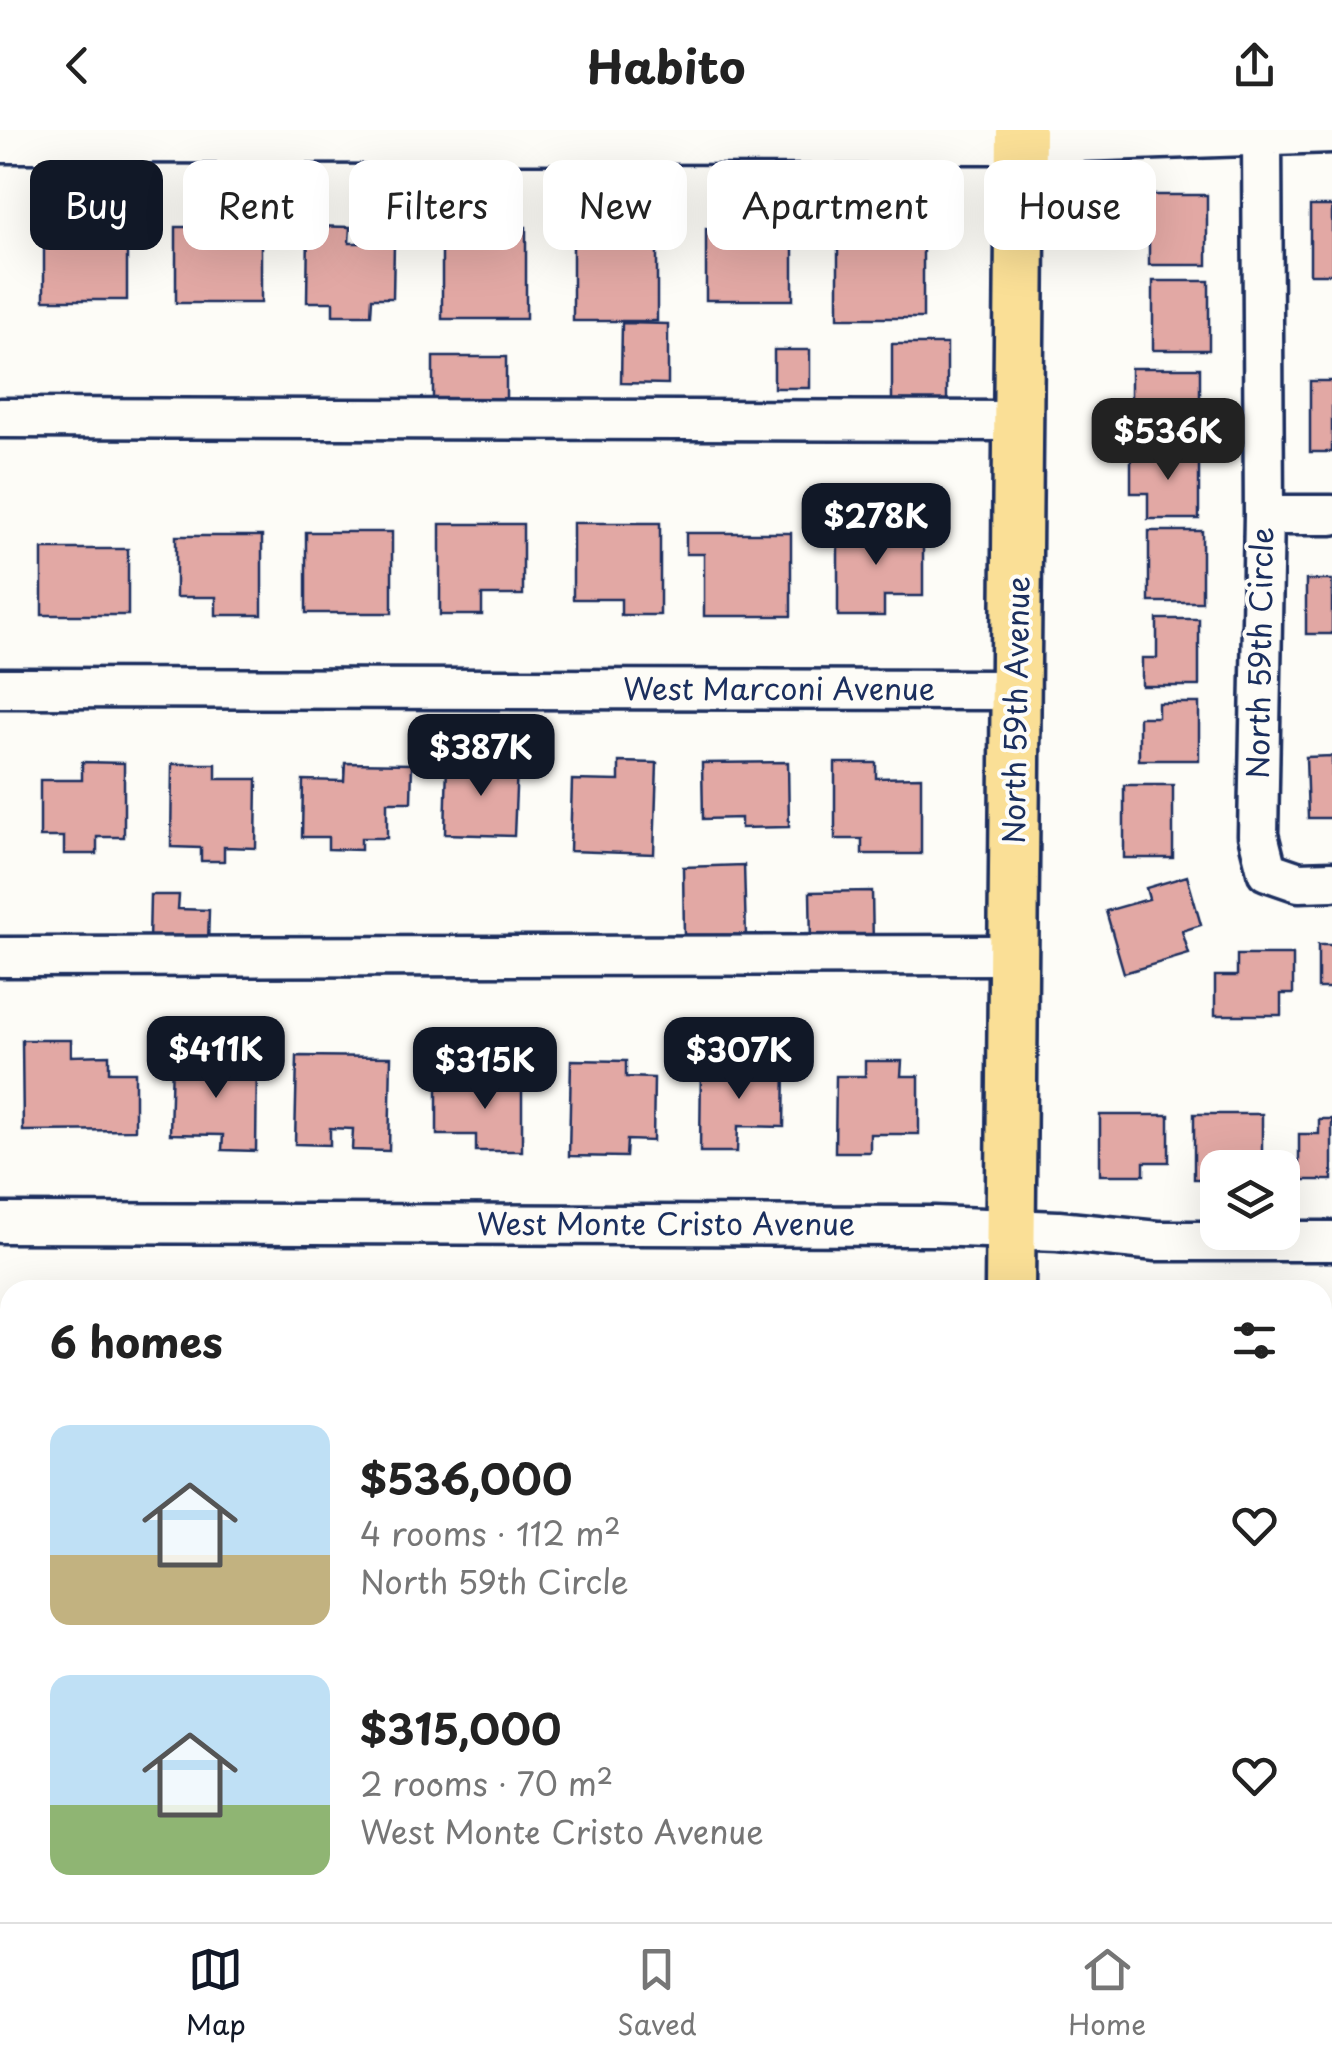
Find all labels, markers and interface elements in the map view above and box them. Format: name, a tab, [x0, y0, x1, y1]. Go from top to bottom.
text: Habito	[587, 31, 745, 99]
icon: back	[50, 38, 105, 93]
icon: share	[1227, 38, 1282, 93]
chip: Buy	[30, 160, 163, 250]
chip: Rent	[183, 160, 329, 250]
chip: Filters	[349, 160, 523, 250]
chip: New	[543, 160, 687, 250]
chip: Apartment	[707, 160, 964, 250]
chip: House	[984, 160, 1156, 250]
pin: $536K	[1098, 398, 1238, 483]
text: $536K	[1114, 406, 1222, 454]
pin: $278K	[806, 483, 946, 568]
text: $278K	[824, 491, 928, 539]
street label: North 59th Circle	[1234, 527, 1283, 779]
street label: North 59th Avenue	[990, 576, 1039, 844]
street label: West Marconi Avenue	[623, 665, 935, 710]
pin: $387K	[411, 714, 551, 799]
text: $387K	[430, 722, 532, 770]
pin: $411K	[146, 1016, 286, 1101]
pin: $307K	[669, 1017, 809, 1102]
text: $411K	[169, 1024, 263, 1072]
text: $307K	[686, 1025, 792, 1073]
pin: $315K	[415, 1027, 555, 1112]
text: $315K	[435, 1035, 535, 1083]
map controls	[1200, 1150, 1300, 1250]
button: layers	[1200, 1150, 1300, 1250]
street label: West Monte Cristo Avenue	[477, 1200, 855, 1245]
text: 6 homes	[50, 1309, 223, 1372]
icon: filters	[1227, 1313, 1282, 1368]
text: $536,000	[360, 1446, 572, 1509]
icon: home	[130, 1465, 250, 1585]
icon: heart	[1227, 1498, 1282, 1553]
text: 4 rooms · 112 m²	[360, 1509, 621, 1557]
text: North 59th Circle	[360, 1557, 629, 1605]
text: $315,000	[360, 1696, 561, 1759]
icon: home	[130, 1715, 250, 1835]
icon: heart	[1227, 1748, 1282, 1803]
text: 2 rooms · 70 m²	[360, 1759, 613, 1807]
text: West Monte Cristo Avenue	[360, 1807, 764, 1855]
tab: Map	[186, 1942, 246, 2045]
tab: Saved	[617, 1942, 697, 2045]
tab: Home	[1068, 1942, 1146, 2045]

